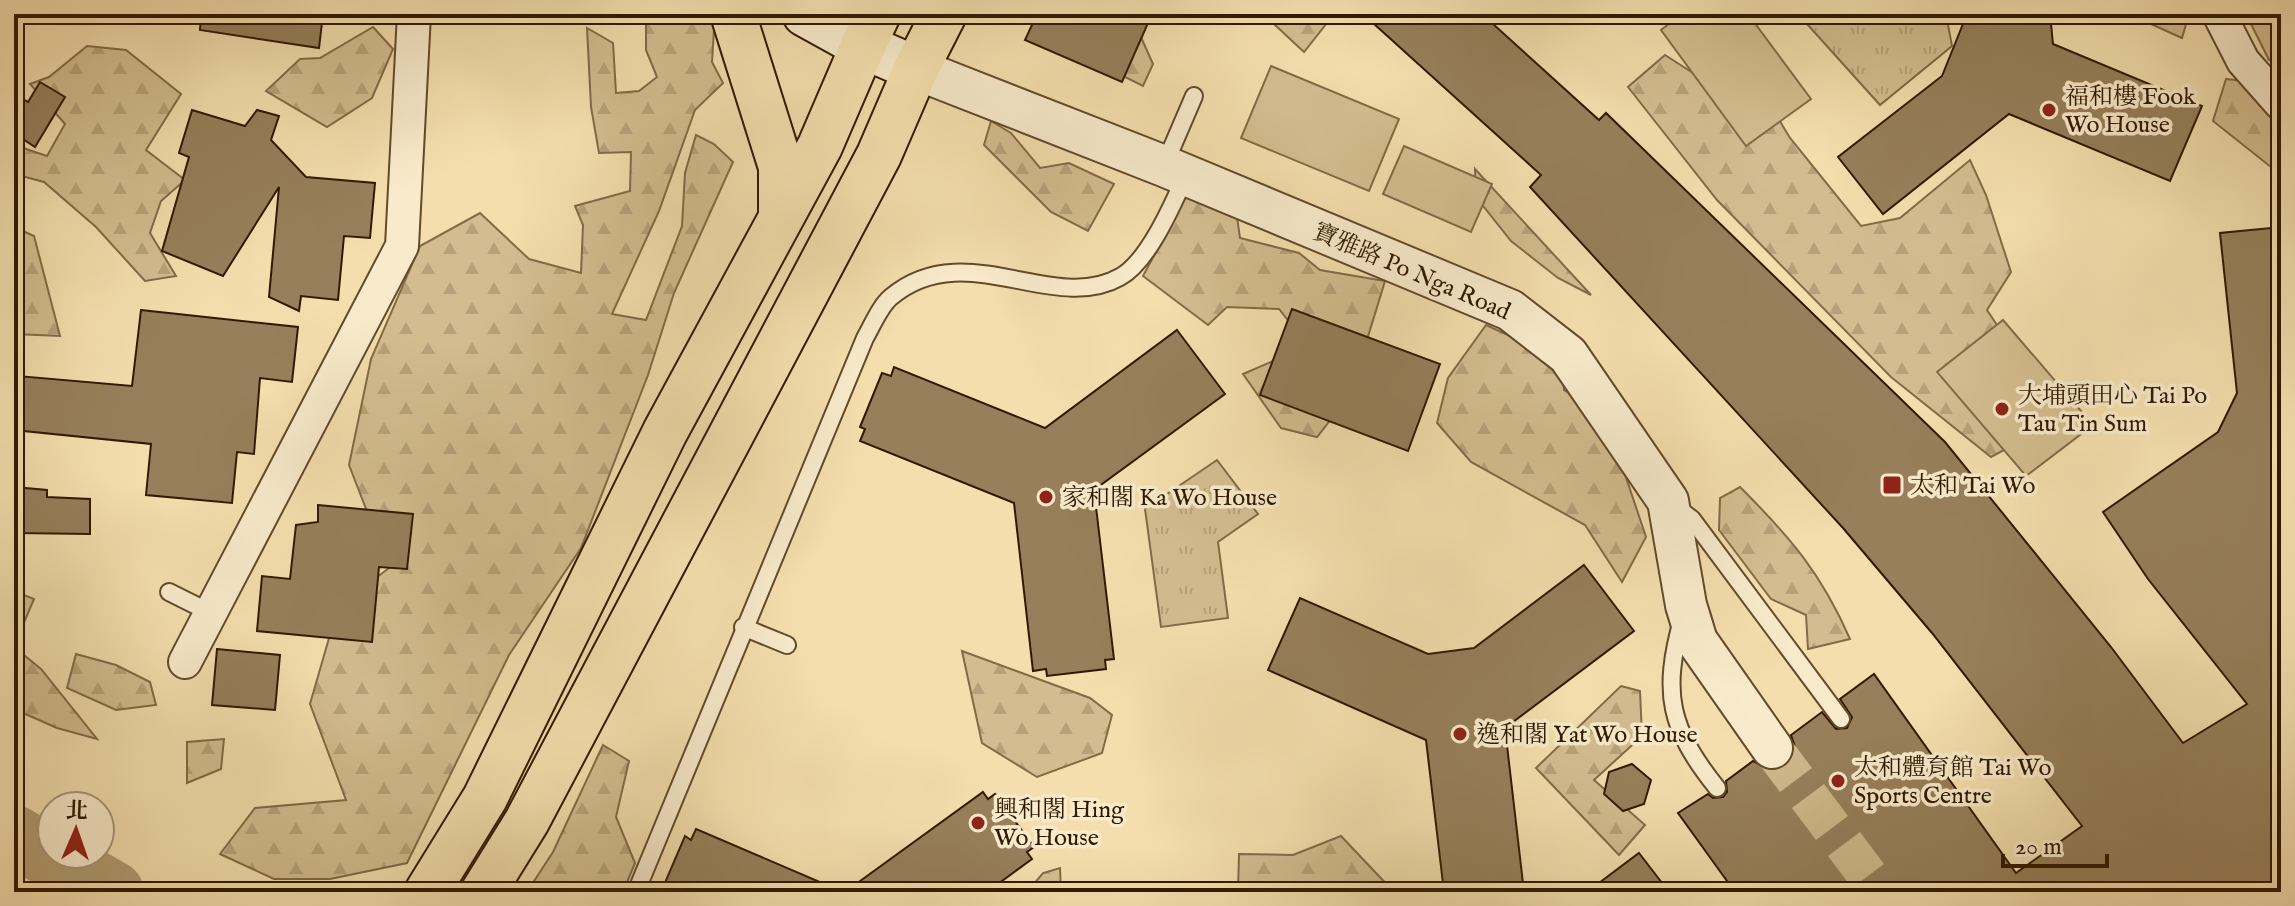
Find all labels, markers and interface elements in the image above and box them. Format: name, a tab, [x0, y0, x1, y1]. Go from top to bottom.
place label: 福和樓 Fook Wo House	[2065, 82, 2196, 141]
marker: 福和樓 Fook Wo House	[2040, 101, 2058, 119]
street label: 寶雅路 Po Nga Road	[1308, 217, 1515, 328]
place label: 大埔頭田心 Tai Po Tau Tin Sum	[2018, 381, 2207, 440]
marker: 大埔頭田心 Tai Po Tau Tin Sum	[1993, 400, 2011, 418]
place label: 太和 Tai Wo	[1910, 471, 2036, 502]
marker: 太和 Tai Wo	[1881, 474, 1903, 496]
place label: 家和閣 Ka Wo House	[1062, 483, 1277, 514]
marker: 家和閣 Ka Wo House	[1037, 488, 1055, 506]
place label: 逸和閣 Yat Wo House	[1476, 720, 1698, 751]
marker: 逸和閣 Yat Wo House	[1451, 725, 1469, 743]
place label: 太和體育館 Tai Wo Sports Centre	[1854, 753, 2052, 812]
marker: 太和體育館 Tai Wo Sports Centre	[1829, 772, 1847, 790]
north arrow	[36, 790, 116, 870]
place label: 興和閣 Hing Wo House	[994, 795, 1125, 854]
text: 北	[65, 798, 88, 826]
marker: 興和閣 Hing Wo House	[969, 814, 987, 832]
scale bar	[2003, 818, 2107, 868]
text: 20 m	[2015, 832, 2062, 863]

